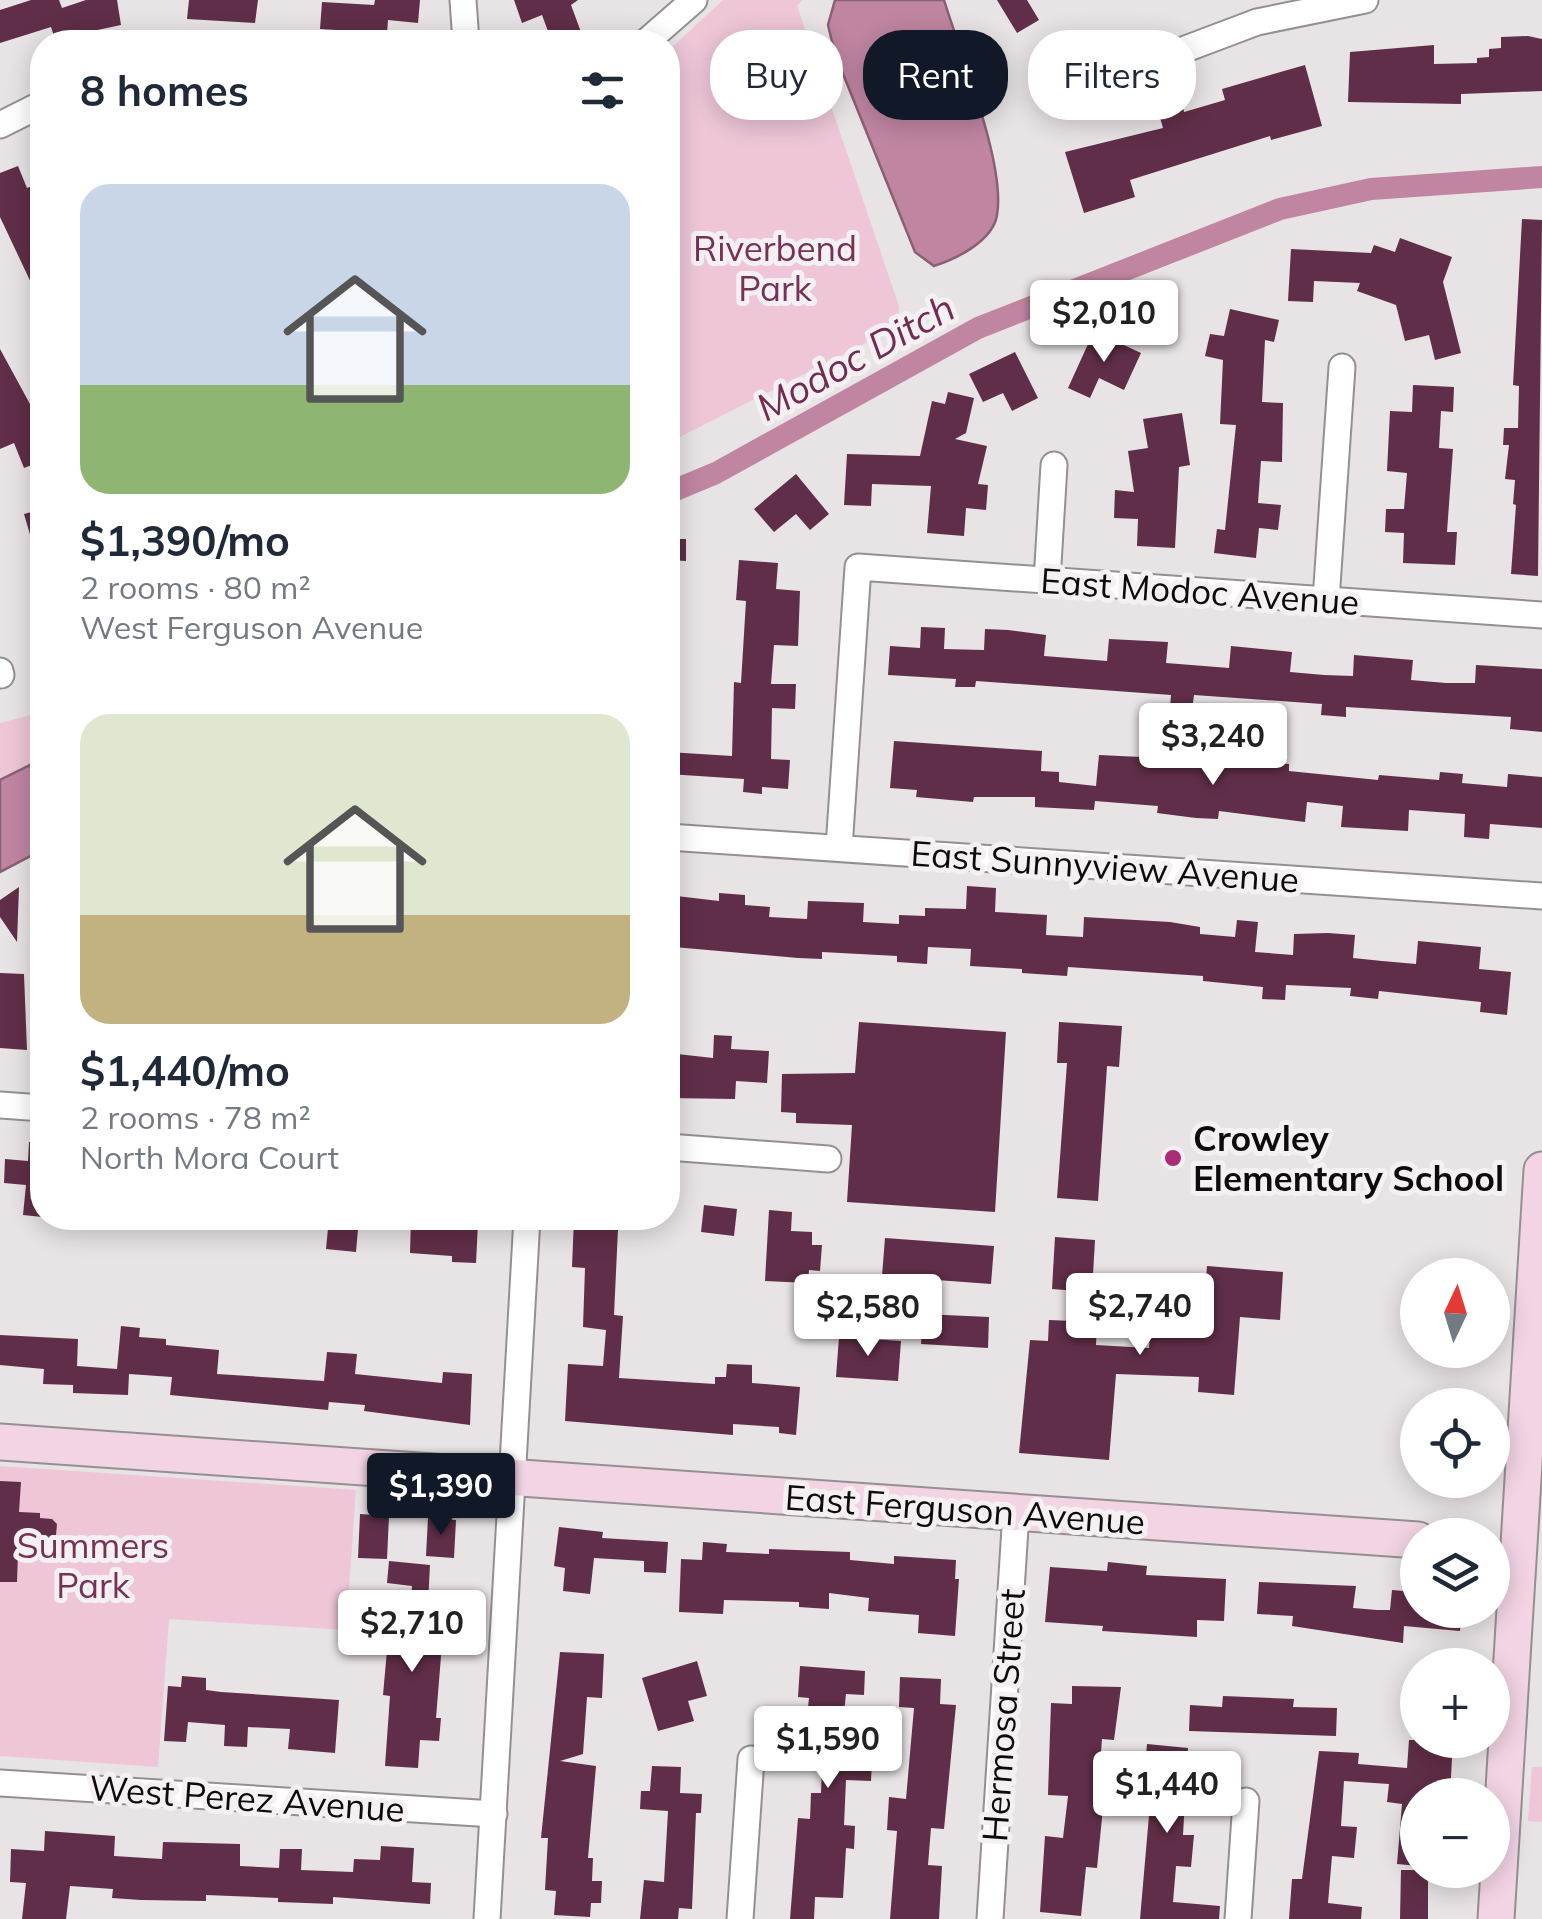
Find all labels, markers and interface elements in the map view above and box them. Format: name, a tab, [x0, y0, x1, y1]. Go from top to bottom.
chip: Buy	[710, 30, 843, 120]
chip: Rent	[863, 30, 1008, 120]
chip: Filters	[1028, 30, 1196, 120]
icon: filters	[575, 63, 630, 118]
text: 8 homes	[80, 64, 249, 117]
park label: Riverbend Park	[693, 226, 857, 310]
icon: home	[265, 249, 445, 429]
pin: $2,010	[1023, 280, 1185, 365]
water label: Modoc Ditch	[748, 283, 962, 431]
text: $2,010	[1052, 292, 1156, 332]
text: $1,390/mo	[80, 514, 290, 567]
street label: East Modoc Avenue	[1039, 558, 1361, 624]
text: 2 rooms · 80 m²	[80, 567, 311, 607]
text: West Ferguson Avenue	[80, 607, 423, 647]
pin: $3,240	[1132, 703, 1294, 788]
text: $3,240	[1161, 715, 1265, 755]
icon: home	[265, 779, 445, 959]
street label: East Sunnyview Avenue	[909, 830, 1301, 902]
text: $1,440/mo	[80, 1044, 290, 1097]
text: 2 rooms · 78 m²	[80, 1097, 311, 1137]
place label: Crowley Elementary School	[1193, 1116, 1504, 1200]
text: North Mora Court	[80, 1137, 339, 1177]
marker: Crowley Elementary School	[1162, 1147, 1184, 1169]
north arrow	[1400, 1258, 1510, 1368]
map controls	[1400, 1258, 1510, 1888]
pin: $2,740	[1059, 1273, 1221, 1358]
pin: $2,580	[787, 1274, 949, 1359]
text: $2,740	[1088, 1285, 1192, 1325]
text: $2,580	[816, 1286, 920, 1326]
button: locate	[1400, 1388, 1510, 1498]
pin: $1,390	[360, 1453, 522, 1538]
text: $1,390	[389, 1465, 493, 1505]
street label: East Ferguson Avenue	[784, 1474, 1146, 1544]
button: layers	[1400, 1518, 1510, 1628]
park label: Summers Park	[17, 1523, 169, 1607]
street label: Hermosa Street	[972, 1587, 1034, 1843]
pin: $2,710	[331, 1590, 493, 1675]
text: $2,710	[360, 1602, 464, 1642]
button: +	[1400, 1648, 1510, 1758]
pin: $1,590	[747, 1706, 909, 1791]
text: $1,590	[776, 1718, 880, 1758]
pin: $1,440	[1086, 1751, 1248, 1836]
text: $1,440	[1115, 1763, 1219, 1803]
street label: West Perez Avenue	[88, 1765, 406, 1831]
button: −	[1400, 1778, 1510, 1888]

